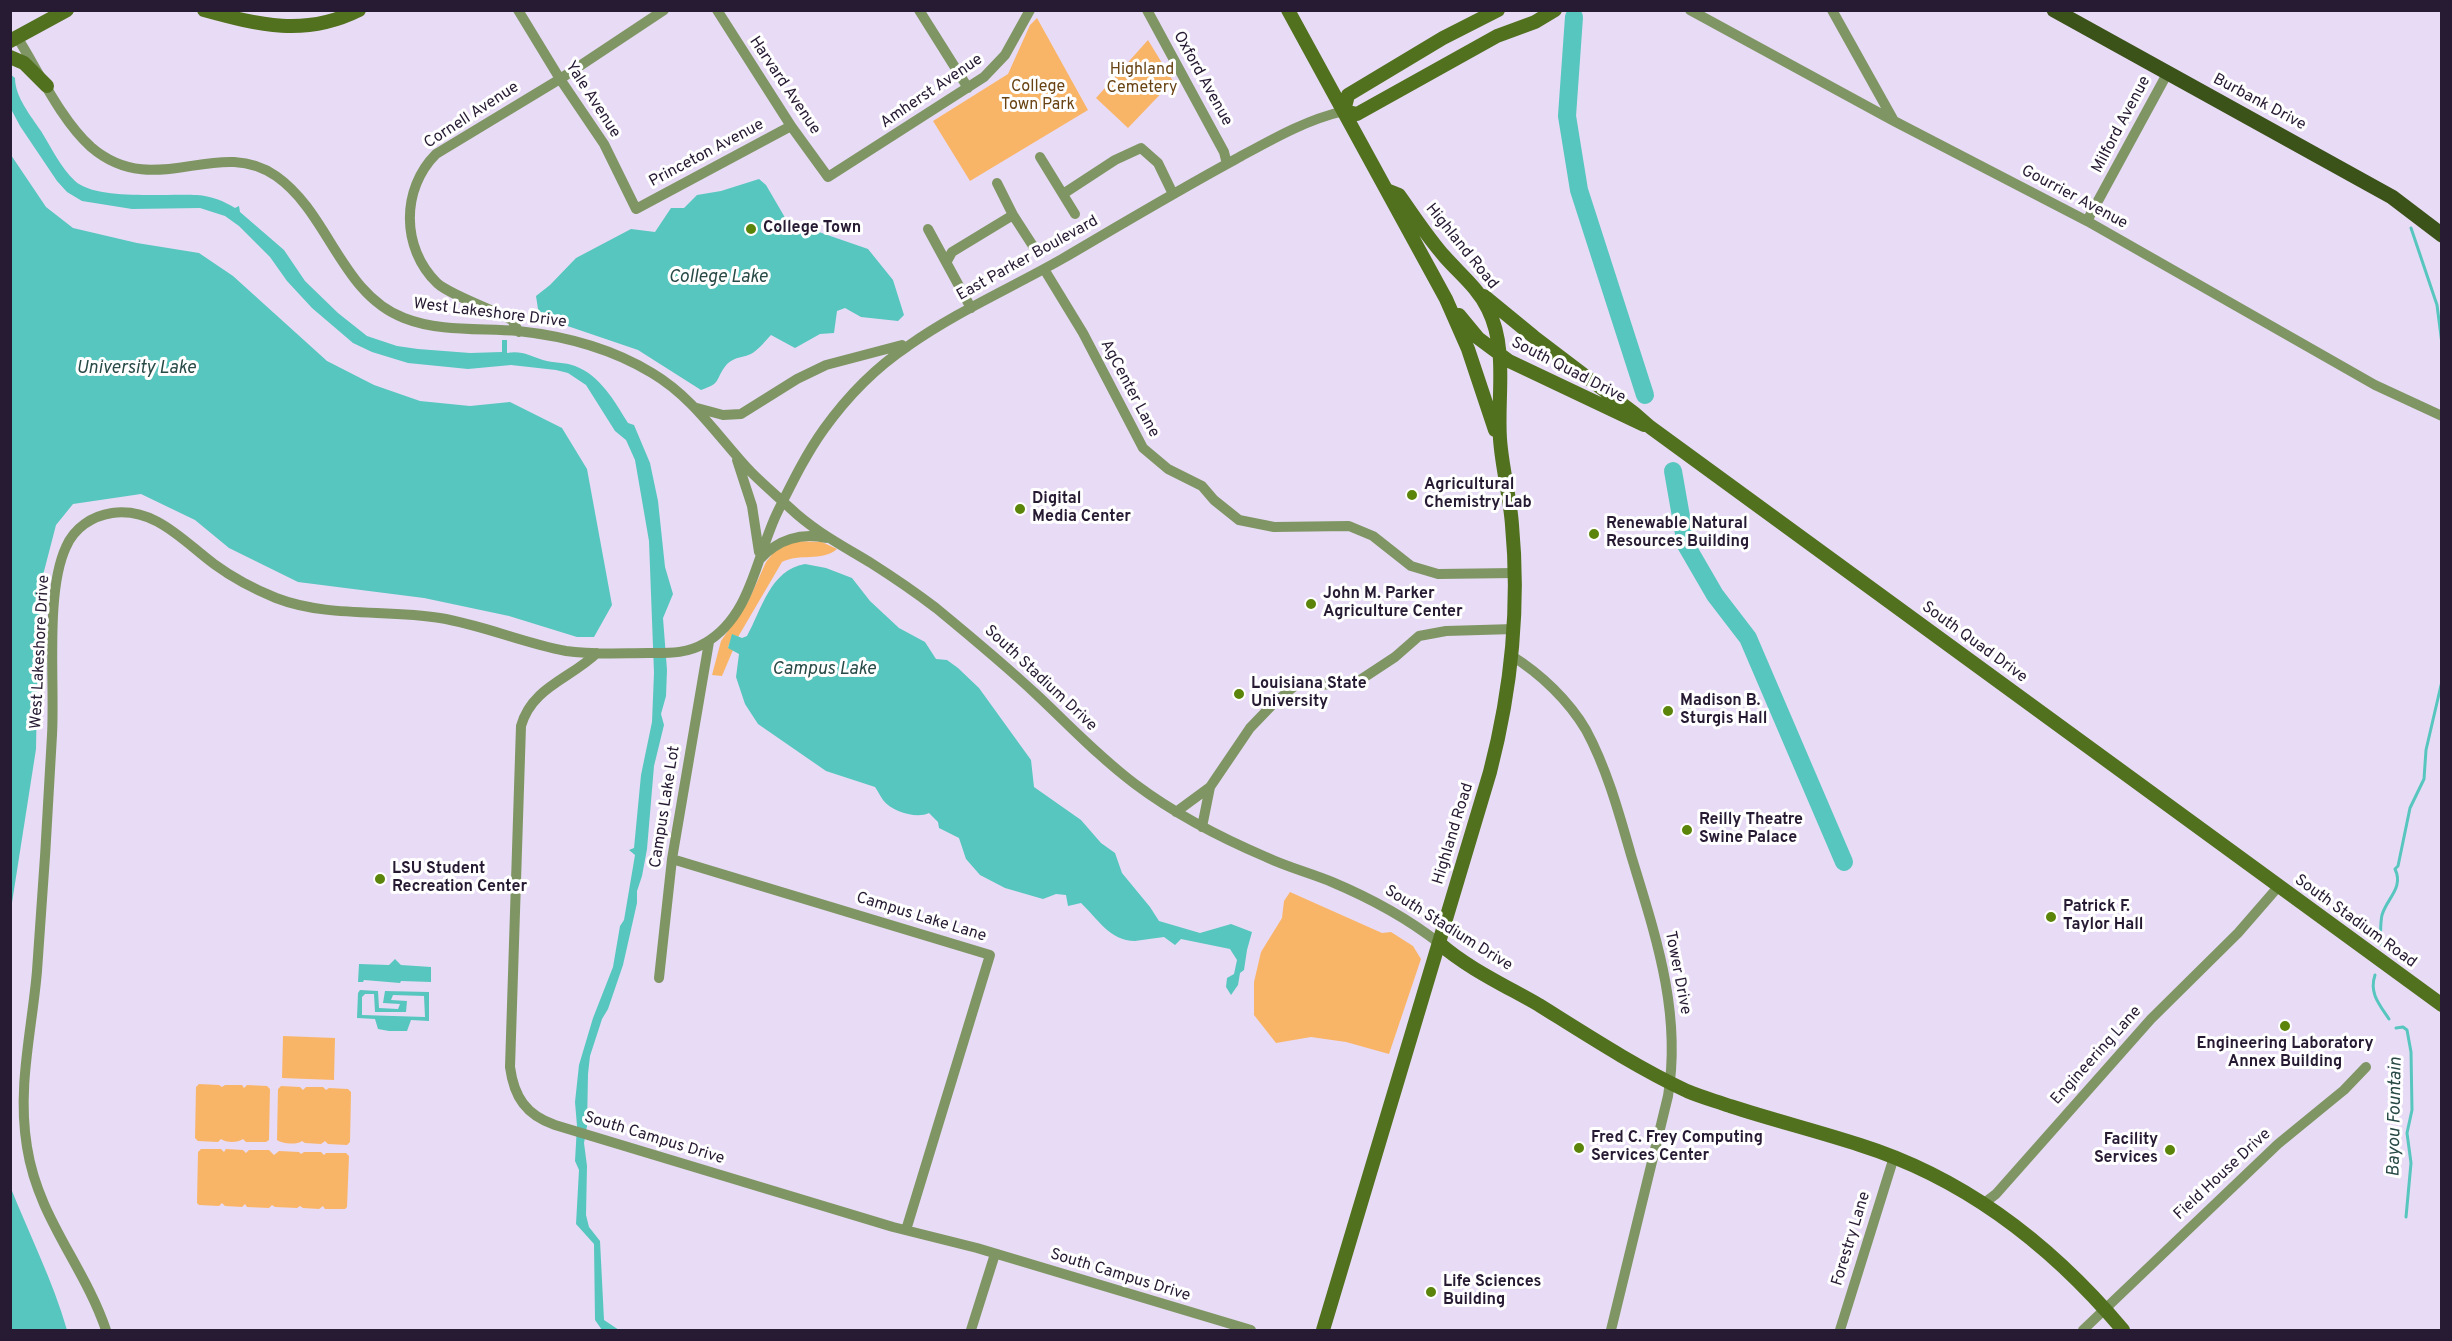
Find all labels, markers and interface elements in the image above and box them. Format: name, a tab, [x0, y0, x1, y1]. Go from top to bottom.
street label: Oxford Avenue	[1168, 28, 1236, 130]
street label: Harvard Avenue	[744, 33, 824, 139]
street label: Amherst Avenue	[877, 51, 987, 133]
street label: Yale Avenue	[560, 58, 624, 142]
park label: Highland Cemetery	[1107, 61, 1177, 99]
street label: Burbank Drive	[2209, 70, 2309, 136]
street label: Milford Avenue	[2088, 73, 2156, 177]
street label: Cornell Avenue	[421, 78, 523, 154]
park label: College Town Park	[1001, 78, 1075, 116]
street label: Princeton Avenue	[646, 116, 768, 192]
street label: Gourrier Avenue	[2018, 162, 2130, 234]
street label: Highland Road	[1420, 200, 1502, 294]
street label: East Parker Boulevard	[954, 212, 1102, 306]
place label: College Town	[763, 219, 861, 239]
marker: College Town	[744, 222, 758, 236]
water label: College Lake	[668, 267, 768, 289]
street label: West Lakeshore Drive	[412, 295, 568, 333]
street label: South Quad Drive	[1508, 334, 1628, 408]
street label: AgCenter Lane	[1095, 337, 1163, 441]
water label: University Lake	[76, 358, 196, 380]
place label: Agricultural Chemistry Lab	[1424, 476, 1532, 514]
marker: Agricultural Chemistry Lab	[1405, 488, 1419, 502]
place label: Digital Media Center	[1032, 490, 1131, 528]
marker: Digital Media Center	[1013, 502, 1027, 516]
place label: Renewable Natural Resources Building	[1606, 515, 1749, 553]
marker: Renewable Natural Resources Building	[1587, 527, 1601, 541]
street label: West Lakeshore Drive	[27, 574, 55, 730]
place label: John M. Parker Agriculture Center	[1323, 585, 1463, 623]
marker: John M. Parker Agriculture Center	[1304, 597, 1318, 611]
street label: South Quad Drive	[1917, 598, 2031, 688]
street label: South Stadium Drive	[980, 622, 1100, 736]
water label: Campus Lake	[772, 659, 876, 681]
place label: Louisiana State University	[1251, 675, 1367, 713]
marker: Louisiana State University	[1232, 687, 1246, 701]
place label: Madison B. Sturgis Hall	[1680, 692, 1767, 730]
marker: Madison B. Sturgis Hall	[1661, 704, 1675, 718]
street label: Campus Lake Lot	[647, 744, 685, 870]
street label: Highland Road	[1429, 781, 1479, 887]
place label: Reilly Theatre Swine Palace	[1699, 811, 1803, 849]
marker: Reilly Theatre Swine Palace	[1680, 823, 1694, 837]
place label: LSU Student Recreation Center	[392, 860, 527, 898]
street label: South Stadium Road	[2290, 871, 2420, 973]
marker: LSU Student Recreation Center	[373, 872, 387, 886]
street label: South Stadium Drive	[1381, 882, 1515, 976]
street label: Campus Lake Lane	[854, 889, 988, 947]
place label: Patrick F. Taylor Hall	[2063, 898, 2143, 936]
marker: Patrick F. Taylor Hall	[2044, 910, 2058, 924]
street label: Tower Drive	[1660, 930, 1694, 1016]
street label: Engineering Lane	[2048, 1003, 2146, 1109]
marker: Engineering Laboratory Annex Building	[2278, 1019, 2292, 1033]
place label: Engineering Laboratory Annex Building	[2196, 1035, 2374, 1073]
water label: Bayou Fountain	[2384, 1057, 2408, 1177]
street label: South Campus Drive	[582, 1109, 726, 1169]
street label: Field House Drive	[2171, 1125, 2275, 1225]
place label: Fred C. Frey Computing Services Center	[1591, 1129, 1763, 1167]
place label: Facility Services	[2094, 1131, 2158, 1169]
marker: Fred C. Frey Computing Services Center	[1572, 1141, 1586, 1155]
marker: Facility Services	[2163, 1143, 2177, 1157]
street label: Forestry Lane	[1829, 1190, 1875, 1288]
street label: South Campus Drive	[1048, 1246, 1192, 1306]
place label: Life Sciences Building	[1443, 1273, 1541, 1311]
marker: Life Sciences Building	[1424, 1285, 1438, 1299]

